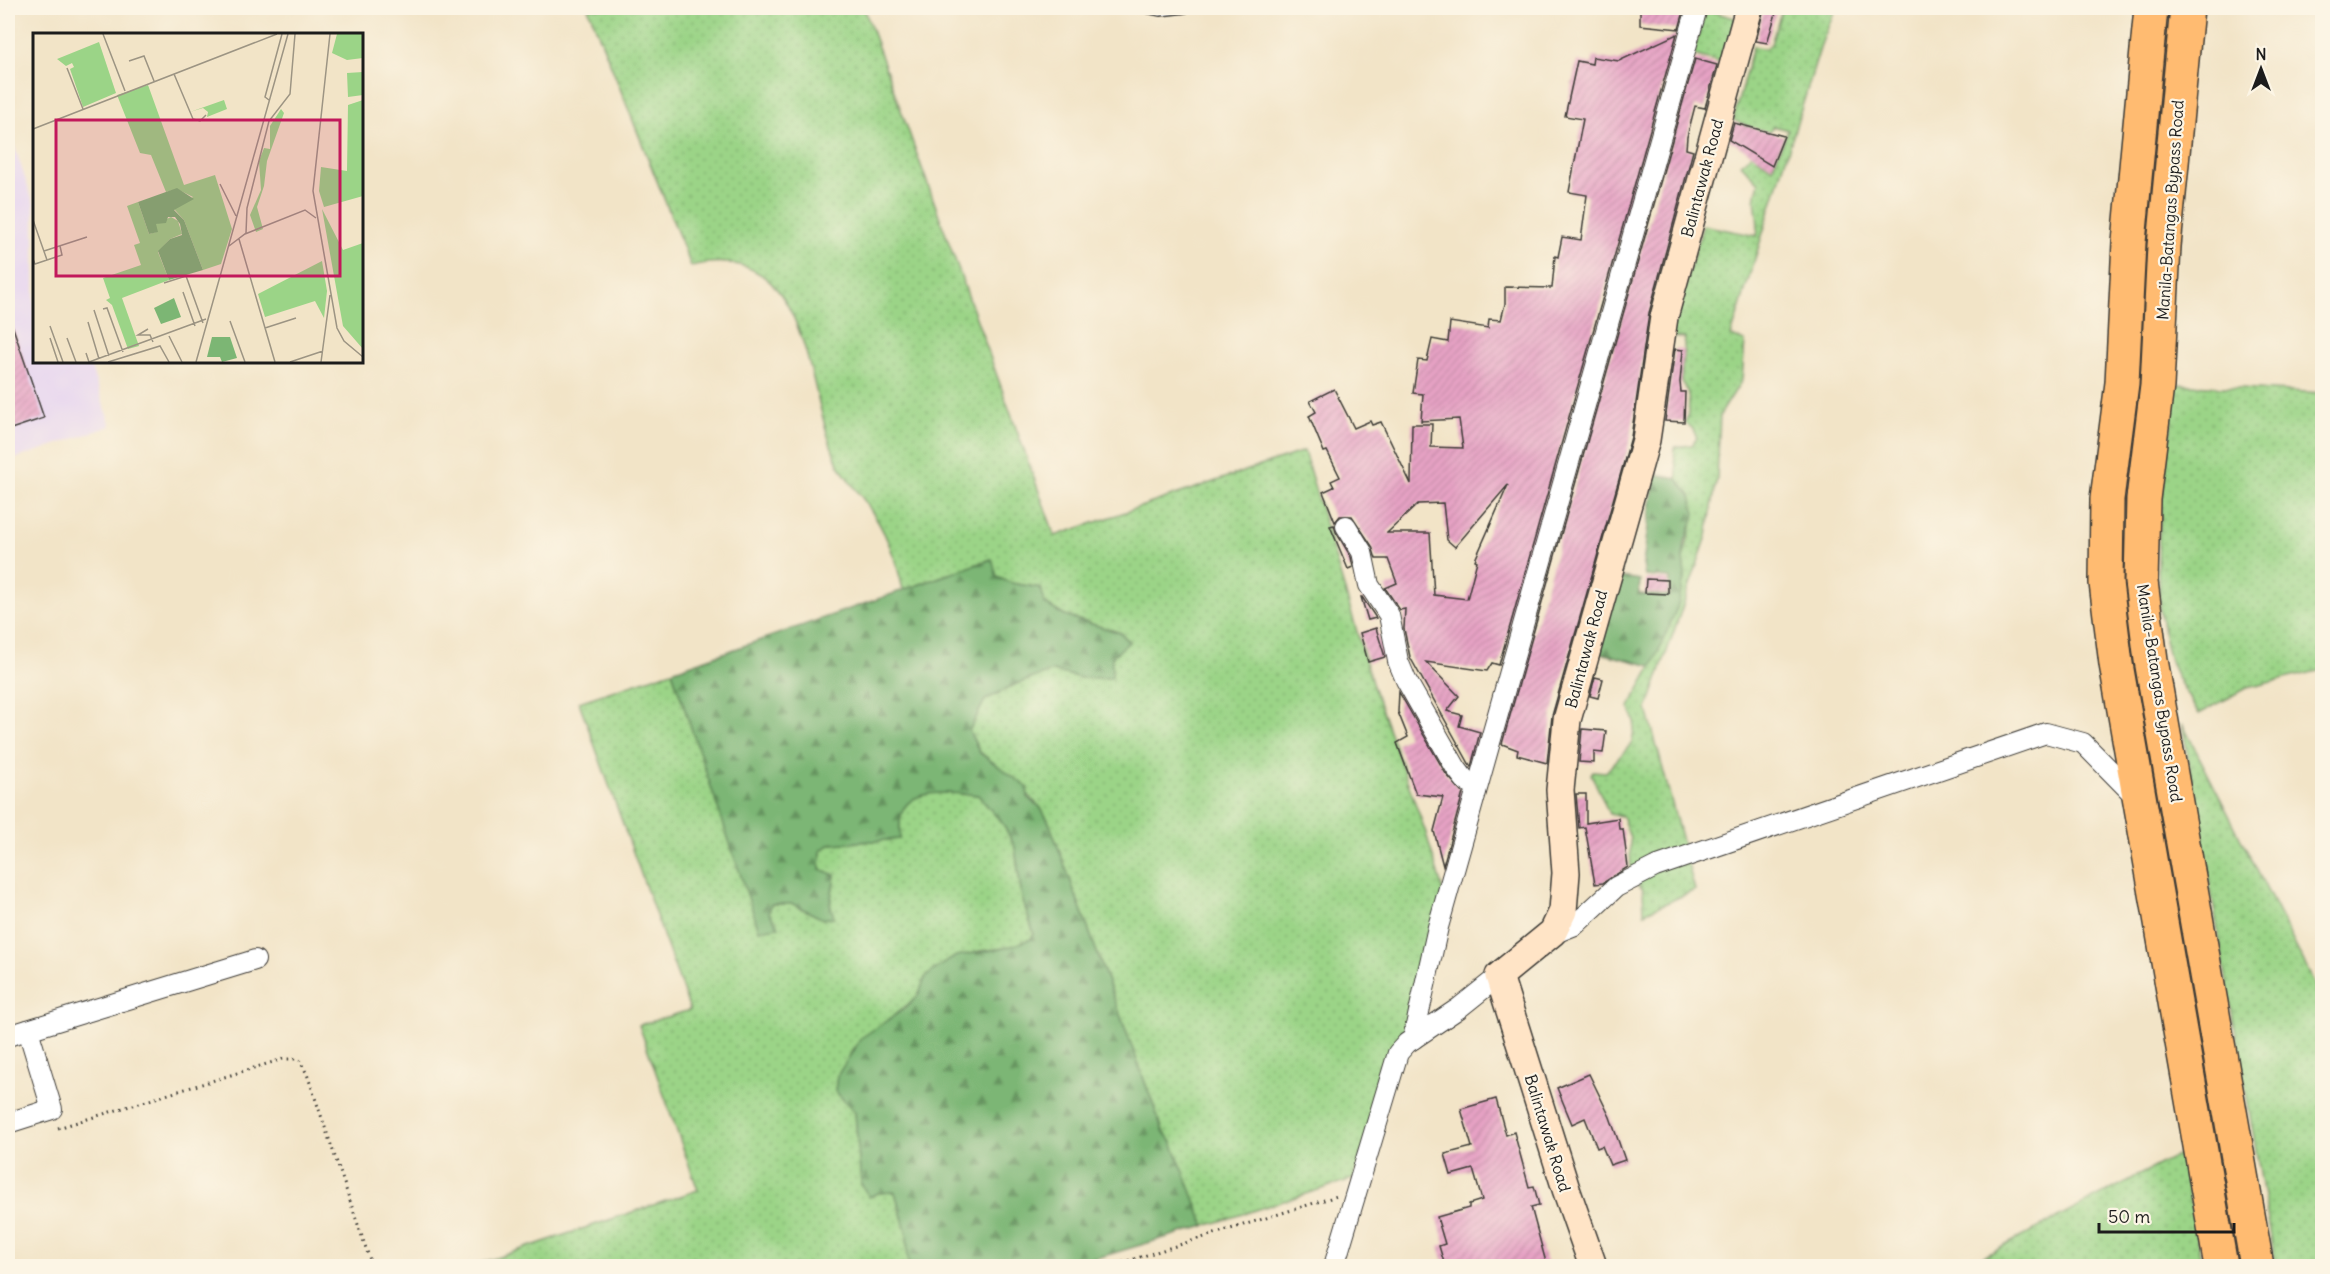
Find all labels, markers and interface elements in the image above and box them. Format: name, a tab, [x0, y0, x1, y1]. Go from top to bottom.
inset map	[33, 33, 363, 363]
north arrow	[2231, 39, 2291, 99]
text: N	[2255, 44, 2267, 64]
street label: Manila-Batangas Bypass Road	[2152, 99, 2188, 321]
street label: Balintawak Road	[1677, 117, 1727, 239]
street label: Manila-Batangas Bypass Road	[2133, 583, 2187, 803]
street label: Balintawak Road	[1561, 588, 1611, 710]
street label: Balintawak Road	[1521, 1072, 1575, 1194]
scale bar	[2099, 1196, 2234, 1234]
text: 50 m	[2108, 1205, 2150, 1228]

